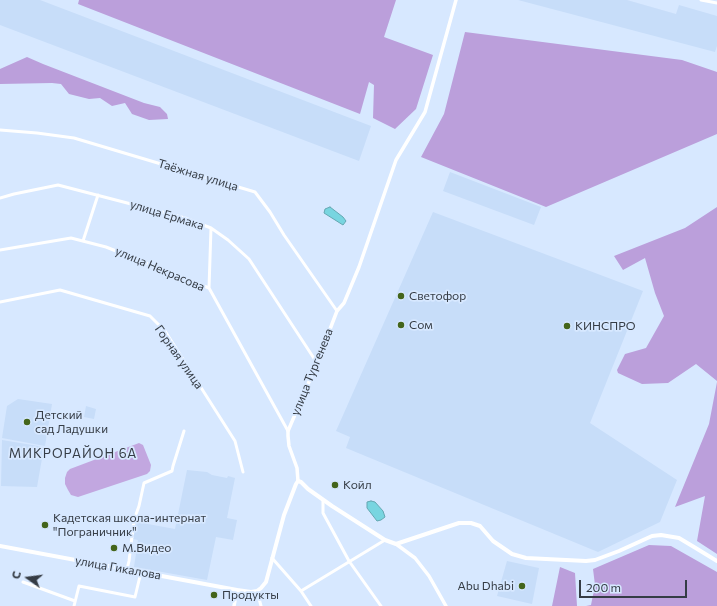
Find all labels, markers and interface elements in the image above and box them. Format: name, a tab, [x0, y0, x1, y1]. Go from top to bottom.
street label: Таёжная улица	[156, 156, 240, 194]
street label: улица Ермака	[128, 197, 206, 233]
street label: улица Некрасова	[113, 244, 207, 294]
place label: Светофор	[409, 289, 466, 303]
marker: Светофор	[396, 291, 406, 301]
place label: Сом	[409, 318, 433, 332]
place label: КИНСПРО	[575, 319, 636, 333]
marker: Сом	[396, 320, 406, 330]
marker: КИНСПРО	[562, 321, 572, 331]
street label: Горная улица	[152, 322, 206, 392]
street label: улица Тургенева	[288, 326, 336, 418]
place label: Детский сад Ладушки	[35, 408, 108, 436]
marker: Детский сад Ладушки	[22, 417, 32, 427]
district label: МИКРОРАЙОН 6А	[9, 446, 137, 462]
place label: Койл	[343, 478, 372, 492]
marker: Койл	[330, 480, 340, 490]
place label: Кадетская школа-интернат "Пограничник"	[53, 511, 206, 539]
marker: Кадетская школа-интернат "Пограничник"	[40, 520, 50, 530]
place label: М.Видео	[122, 541, 171, 555]
marker: М.Видео	[109, 543, 119, 553]
street label: улица Гикалова	[74, 553, 162, 583]
north arrow	[8, 558, 48, 598]
text: С	[9, 570, 23, 580]
scale bar	[581, 572, 689, 598]
place label: Abu Dhabi	[457, 579, 514, 593]
text: 200 m	[586, 580, 621, 594]
marker: Abu Dhabi	[517, 581, 527, 591]
place label: Продукты	[222, 588, 279, 602]
marker: Продукты	[209, 590, 219, 600]

